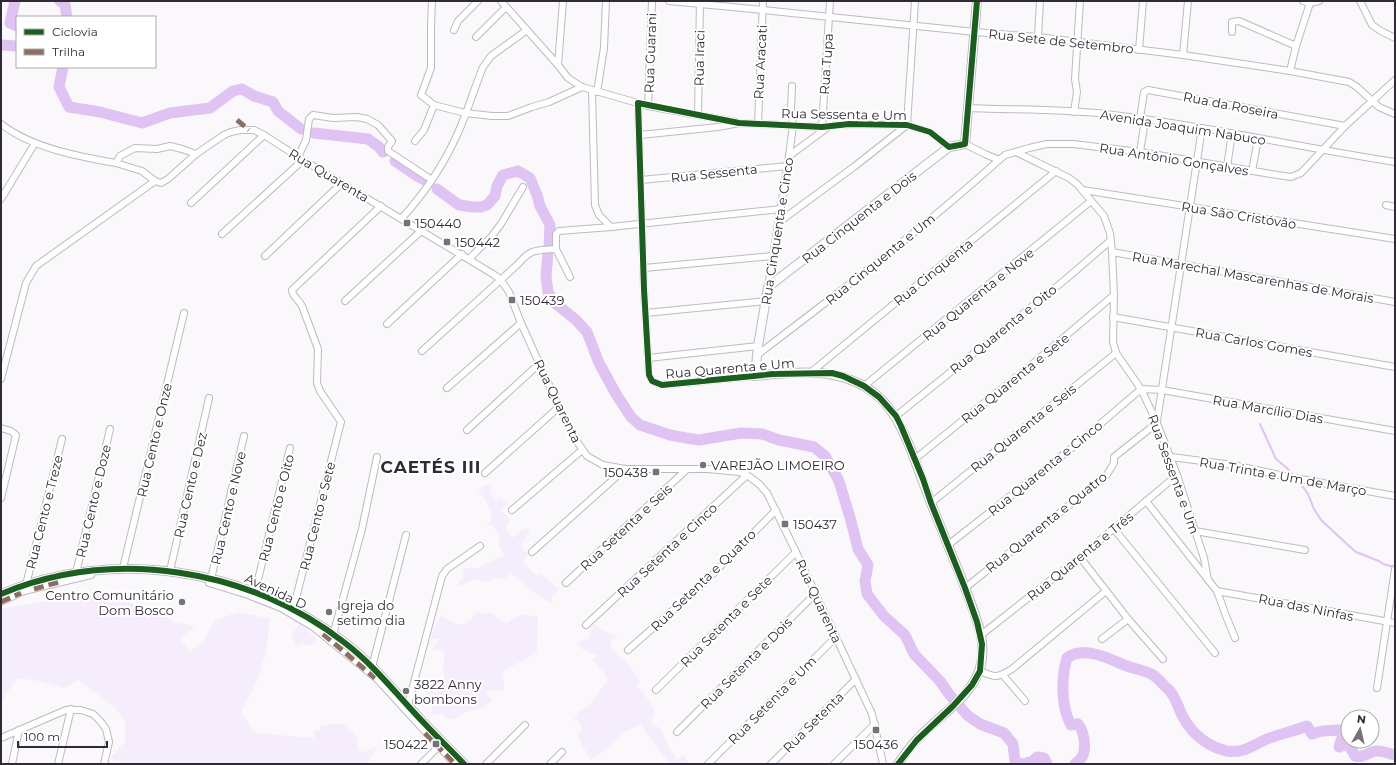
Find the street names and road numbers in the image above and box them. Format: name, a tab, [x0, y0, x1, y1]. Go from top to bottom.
street label: Rua Guarani	[641, 13, 659, 93]
street label: Rua Aracati	[750, 24, 770, 100]
street label: Rua Sete de Setembro	[988, 25, 1134, 57]
street label: Rua Iraci	[691, 30, 707, 86]
street label: Rua Tupa	[816, 33, 836, 95]
street label: Rua da Roseira	[1182, 88, 1280, 122]
street label: Rua Sessenta e Um	[781, 105, 907, 123]
street label: Avenida Joaquim Nabuco	[1099, 106, 1267, 148]
street label: Rua Antônio Gonçalves	[1098, 139, 1250, 179]
street label: Rua Quarenta	[286, 145, 372, 205]
street label: Rua Cinquenta e Cinco	[757, 156, 797, 306]
street label: Rua Sessenta	[670, 160, 758, 186]
street label: Rua Cinquenta e Dois	[799, 167, 919, 267]
street label: Rua São Cristóvão	[1180, 198, 1298, 232]
street label: Rua Cinquenta e Um	[822, 210, 938, 308]
street label: Rua Cinquenta	[890, 235, 976, 309]
street label: Rua Quarenta e Nove	[919, 244, 1037, 344]
street label: Rua Marechal Mascarenhas de Morais	[1131, 248, 1375, 306]
street label: Rua Quarenta e Oito	[946, 281, 1060, 377]
street label: Rua Carlos Gomes	[1194, 324, 1314, 360]
street label: Rua Quarenta e Sete	[958, 329, 1072, 426]
street label: Rua Quarenta e Um	[665, 354, 795, 382]
street label: Rua Quarenta	[531, 357, 585, 445]
street label: Rua Quarenta e Seis	[967, 380, 1079, 476]
street label: Rua Cento e Onze	[133, 381, 175, 499]
street label: Rua Marcílio Dias	[1212, 391, 1324, 427]
street label: Rua Sessenta e Um	[1145, 412, 1203, 536]
street label: Rua Quarenta e Cinco	[985, 417, 1105, 519]
street label: Rua Cento e Dez	[170, 430, 210, 539]
street label: Rua Cento e Doze	[72, 443, 114, 559]
street label: Rua Cento e Nove	[207, 450, 249, 566]
street label: Rua Cento e Treze	[22, 453, 66, 571]
street label: Rua Cento e Oito	[255, 453, 297, 563]
street label: Rua Trinta e Um de Março	[1198, 453, 1368, 499]
street label: Rua Cento e Sete	[296, 460, 338, 572]
street label: Rua Quarenta e Quatro	[982, 468, 1110, 576]
street label: Rua Setenta e Seis	[577, 480, 675, 574]
street label: Rua Setenta e Cinco	[614, 499, 720, 601]
street label: Rua Quarenta e Três	[1024, 508, 1136, 604]
street label: Rua Setenta e Quatro	[647, 526, 759, 634]
street label: Rua Quarenta	[793, 556, 845, 646]
street label: Avenida D	[242, 570, 310, 612]
street label: Rua Setenta e Sete	[677, 572, 775, 670]
street label: Rua das Ninfas	[1257, 590, 1355, 624]
street label: Rua Setenta e Dois	[697, 614, 795, 712]
street label: Rua Setenta e Um	[725, 653, 819, 747]
street label: Rua Setenta	[779, 688, 847, 756]

